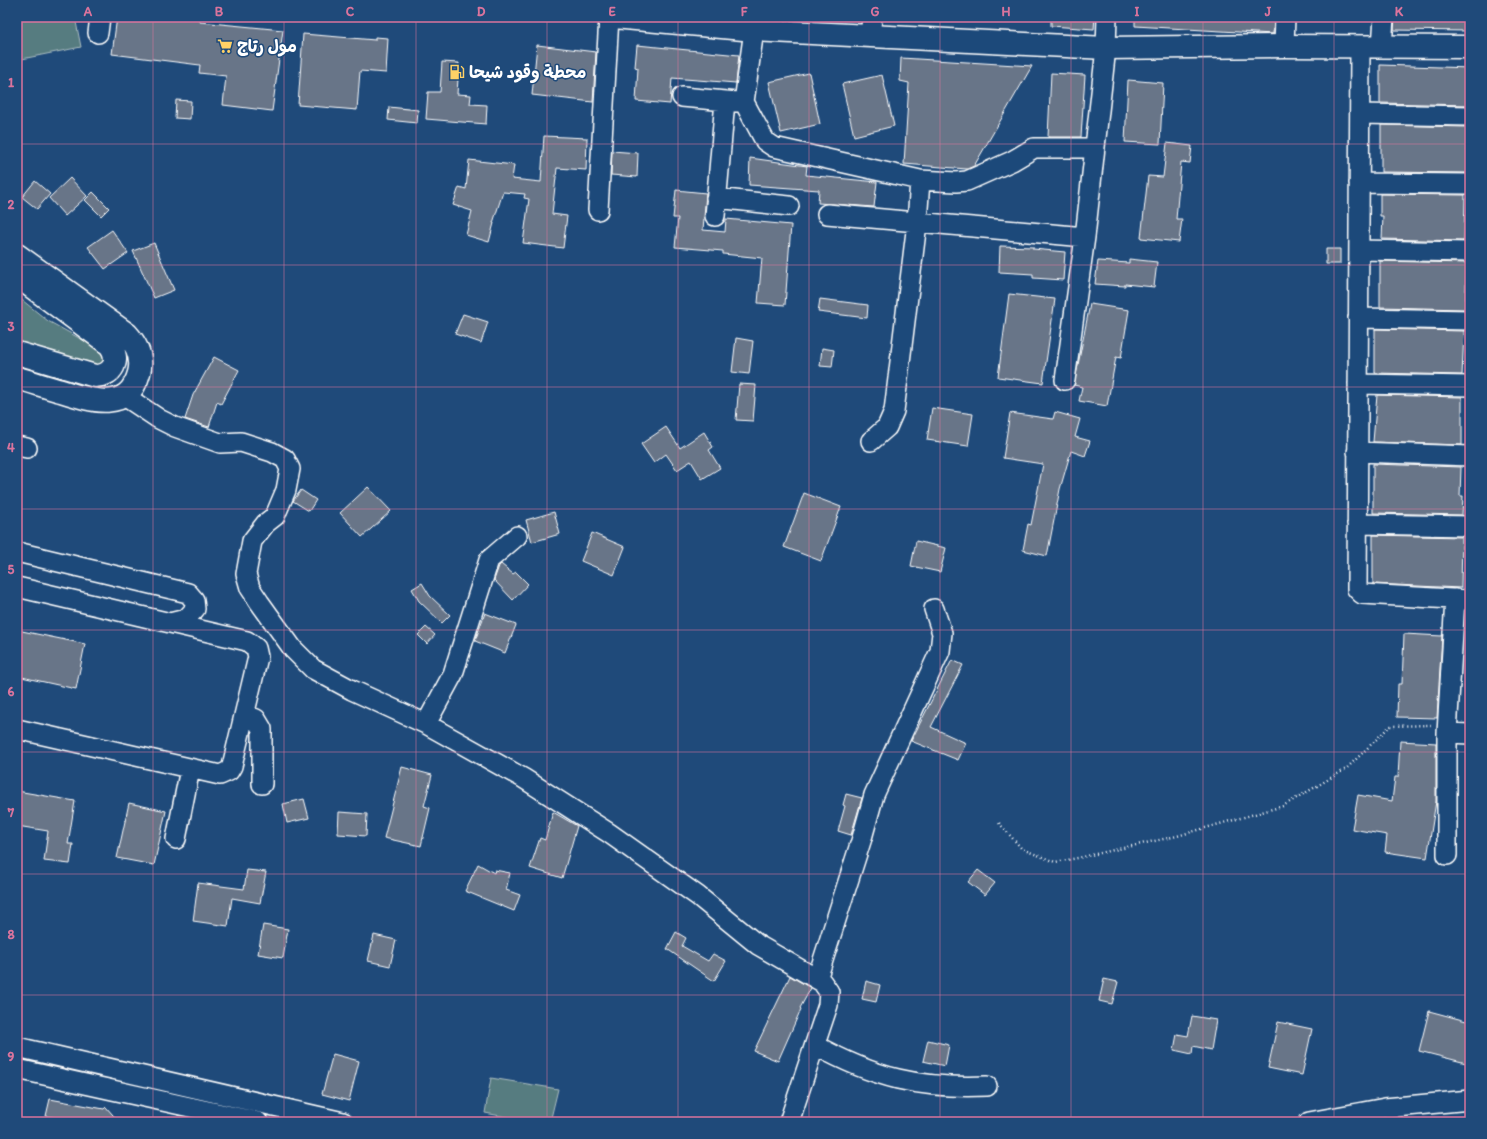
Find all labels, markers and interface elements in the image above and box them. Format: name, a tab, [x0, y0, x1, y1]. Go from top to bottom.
text: A	[83, 4, 93, 19]
text: B	[215, 4, 224, 19]
text: C	[346, 4, 355, 19]
text: D	[477, 4, 486, 19]
text: E	[608, 4, 616, 19]
text: F	[741, 4, 748, 19]
text: G	[871, 4, 880, 19]
text: H	[1002, 4, 1011, 19]
text: I	[1135, 4, 1140, 19]
text: J	[1264, 4, 1272, 19]
text: K	[1395, 4, 1404, 19]
place label: مول رتاج	[237, 36, 297, 57]
supermarket icon: مول رتاج	[216, 37, 234, 55]
place label: محطة وقود شيحا	[469, 62, 587, 83]
fuel station icon: محطة وقود شيحا	[448, 63, 466, 81]
text: 1	[8, 75, 14, 90]
text: 2	[8, 197, 15, 212]
text: 3	[7, 319, 15, 334]
text: 4	[7, 440, 15, 455]
text: 5	[8, 562, 15, 577]
text: 6	[8, 684, 15, 699]
text: 7	[7, 805, 15, 820]
text: 8	[7, 927, 15, 942]
text: 9	[8, 1049, 15, 1064]

